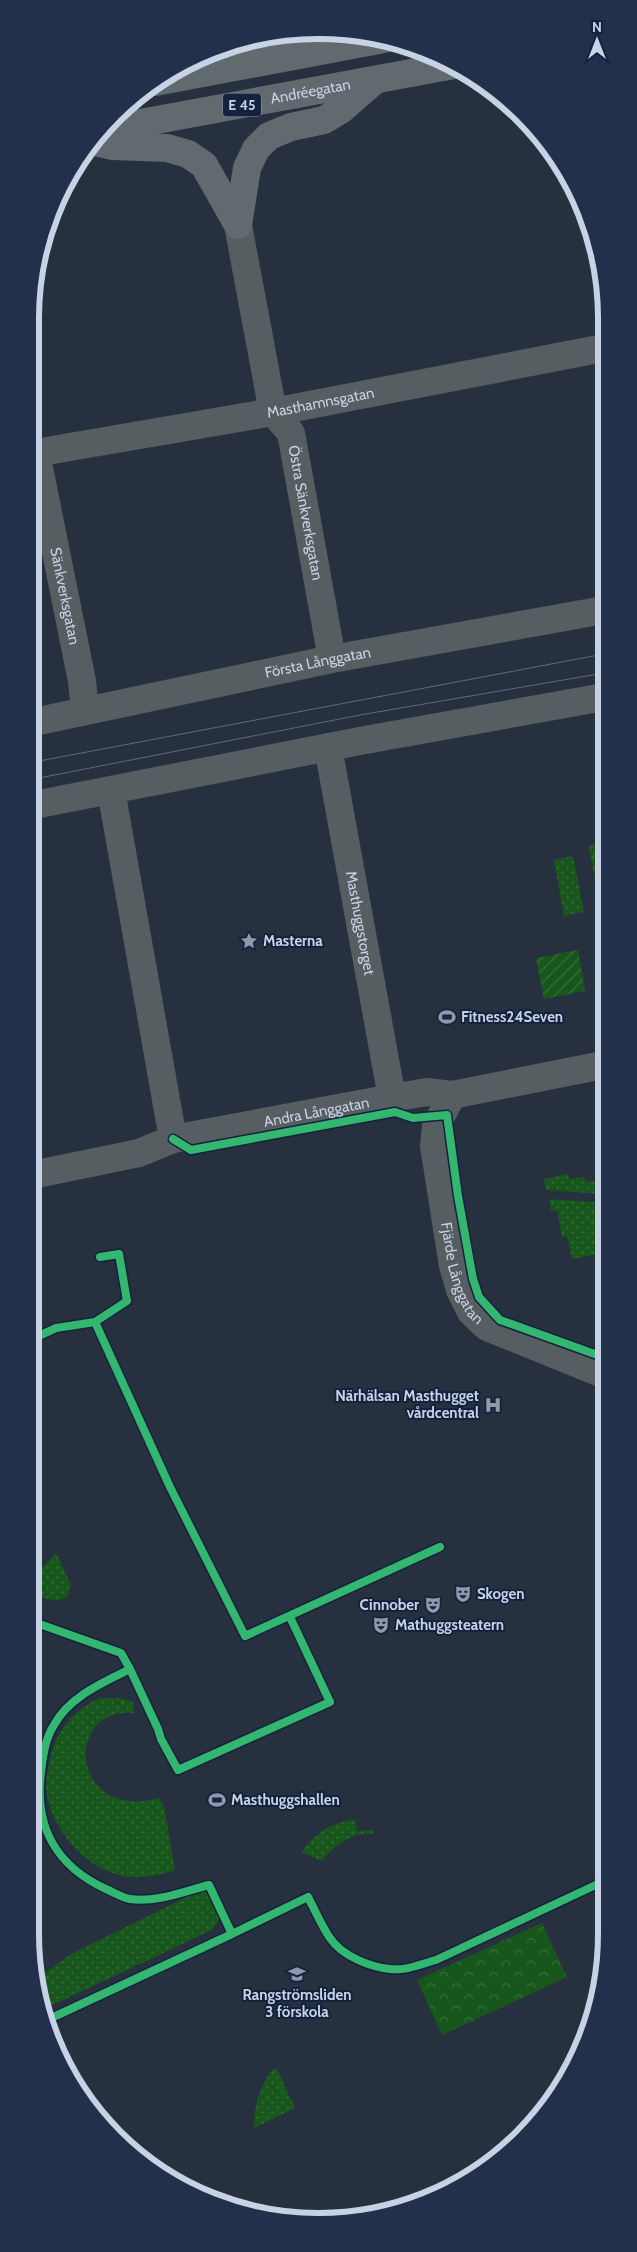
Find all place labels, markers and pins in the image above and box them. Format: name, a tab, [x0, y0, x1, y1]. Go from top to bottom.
place icon: Masterna	[239, 931, 259, 951]
place label: Masterna	[263, 932, 323, 950]
sports icon: Fitness24Seven	[437, 1007, 457, 1027]
place label: Fitness24Seven	[461, 1008, 563, 1026]
place label: Närhälsan Masthugget vårdcentral	[335, 1387, 479, 1422]
hospital icon: Närhälsan Masthugget vårdcentral	[483, 1395, 503, 1415]
theatre icon: Skogen	[453, 1584, 473, 1604]
place label: Skogen	[477, 1585, 525, 1603]
theatre icon: Cinnober	[423, 1595, 443, 1615]
place label: Cinnober	[360, 1596, 419, 1614]
theatre icon: Mathuggsteatern	[371, 1615, 391, 1635]
place label: Mathuggsteatern	[395, 1616, 504, 1634]
sports icon: Masthuggshallen	[207, 1790, 227, 1810]
place label: Masthuggshallen	[231, 1791, 340, 1809]
school or university icon: Rangströmsliden 3 förskola	[287, 1964, 307, 1984]
place label: Rangströmsliden 3 förskola	[243, 1986, 351, 2021]

